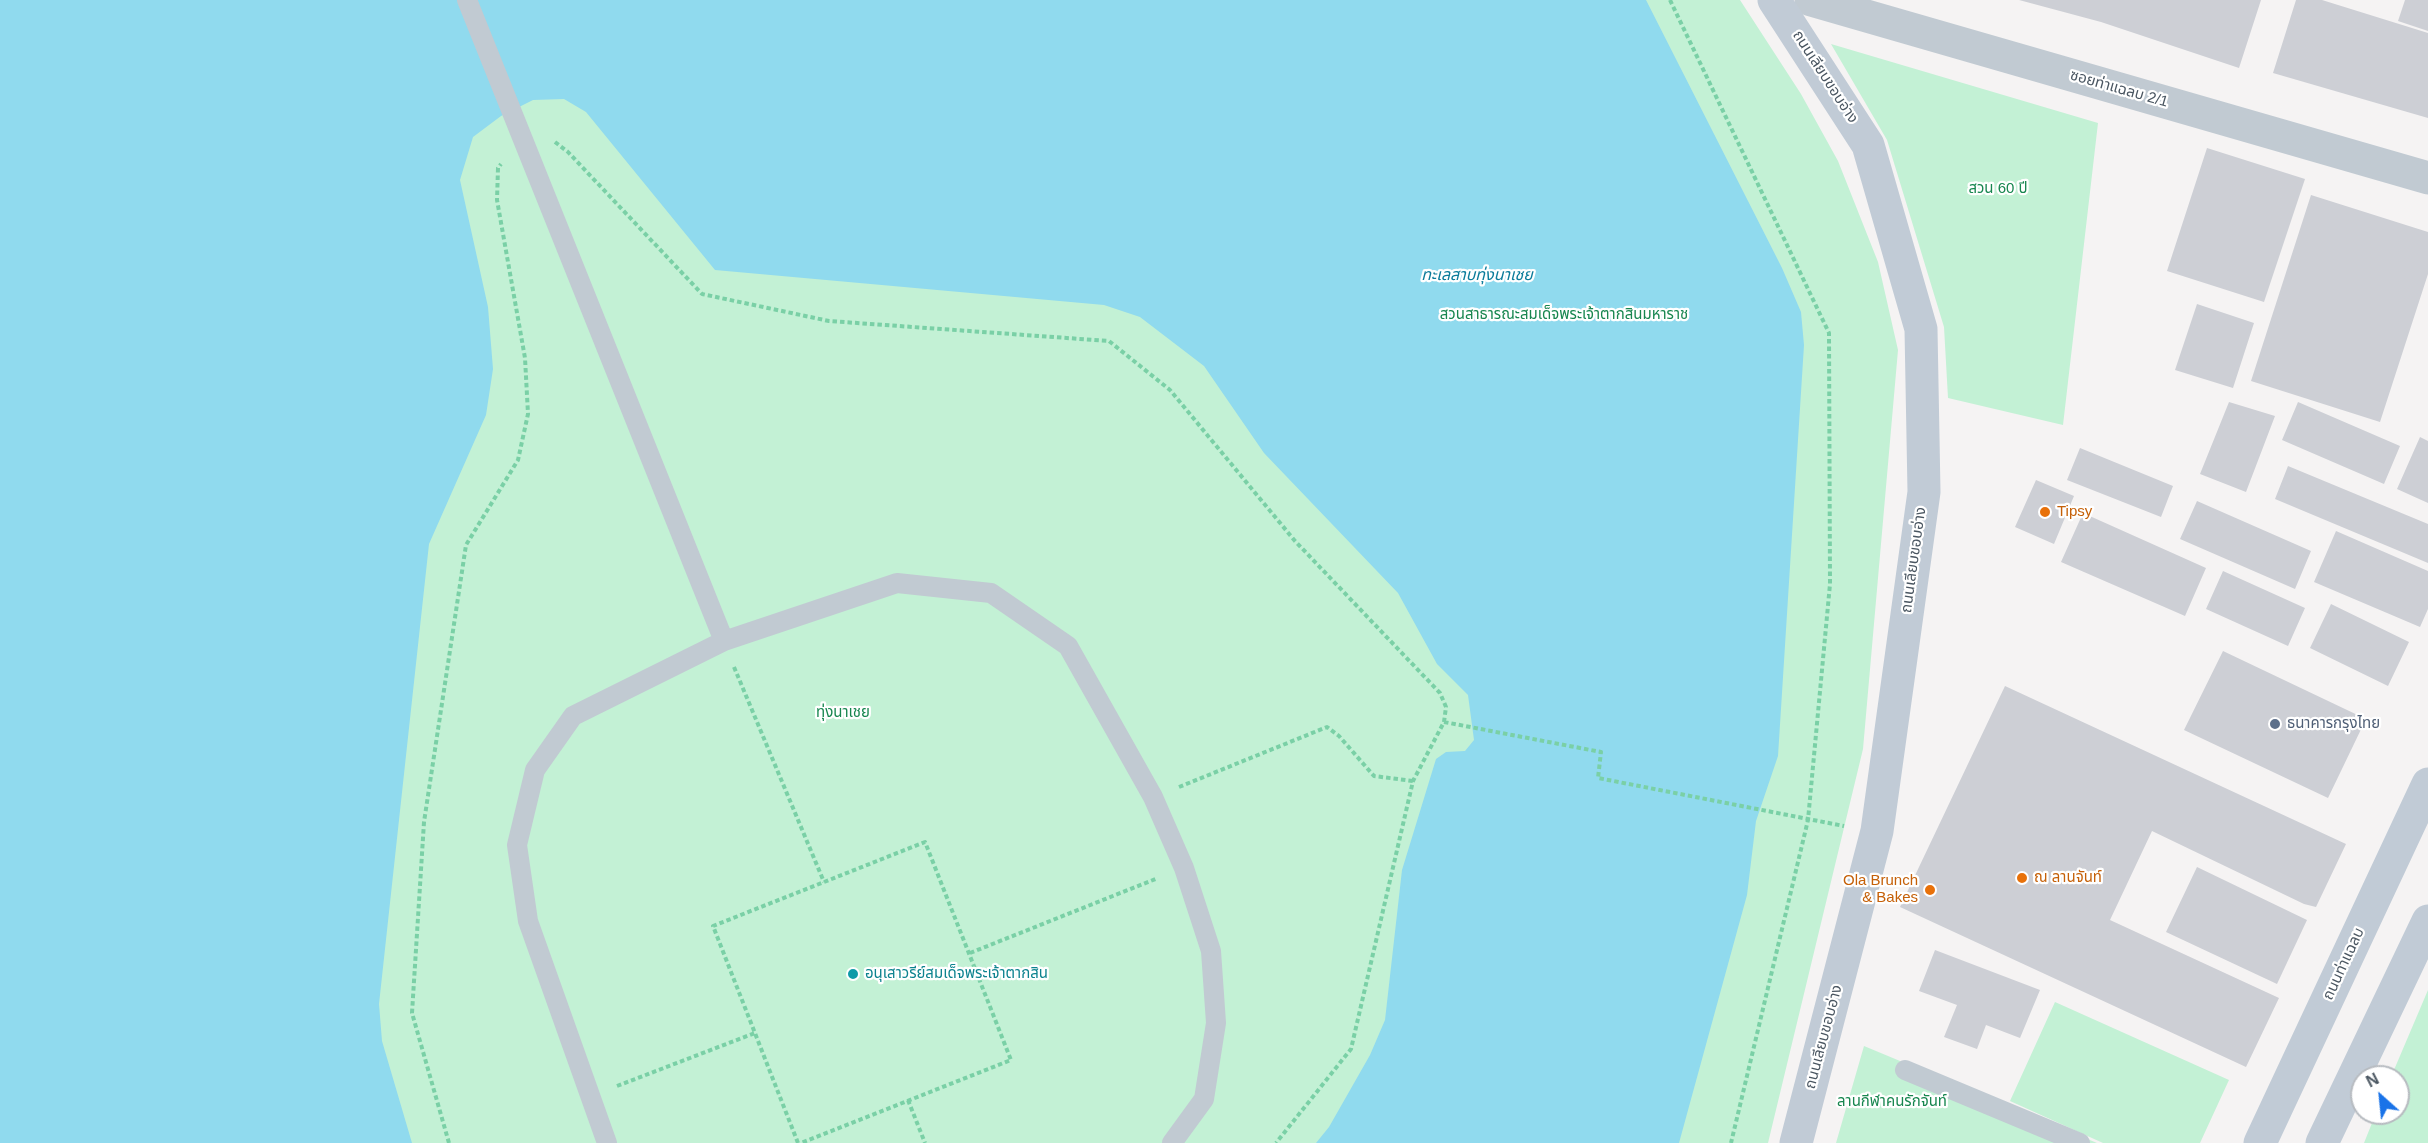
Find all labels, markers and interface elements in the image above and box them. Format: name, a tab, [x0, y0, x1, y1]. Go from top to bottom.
street label: ถนนเลียบขอบอ่าง	[1788, 27, 1862, 127]
street label: ซอยท่าแฉลบ 2/1	[2068, 66, 2170, 112]
park label: สวน 60 ปี	[1968, 180, 2028, 198]
water label: ทะเลสาบทุ่งนาเชย	[1421, 266, 1533, 286]
park label: สวนสาธารณะสมเด็จพระเจ้าตากสินมหาราช	[1440, 306, 1688, 324]
place label: Tipsy	[2057, 503, 2092, 521]
marker: Tipsy	[2038, 505, 2052, 519]
street label: ถนนเลียบขอบอ่าง	[1898, 506, 1930, 614]
park label: ทุ่งนาเชย	[816, 704, 870, 722]
place label: ธนาคารกรุงไทย	[2287, 715, 2380, 733]
marker: ธนาคารกรุงไทย	[2268, 717, 2282, 731]
place label: ณ ลานจันท์	[2034, 869, 2102, 887]
marker: ณ ลานจันท์	[2015, 871, 2029, 885]
place label: Ola Brunch & Bakes	[1843, 872, 1918, 907]
marker: Ola Brunch & Bakes	[1923, 883, 1937, 897]
street label: ถนนท่าแฉลบ	[2319, 925, 2369, 1003]
place label: อนุเสาวรีย์สมเด็จพระเจ้าตากสิน	[865, 965, 1048, 983]
marker: อนุเสาวรีย์สมเด็จพระเจ้าตากสิน	[846, 967, 860, 981]
street label: ถนนเลียบขอบอ่าง	[1801, 983, 1847, 1091]
north arrow	[2350, 1065, 2410, 1125]
text: N	[2363, 1070, 2382, 1090]
park label: ลานกีฬาคนรักจันท์	[1837, 1093, 1947, 1111]

